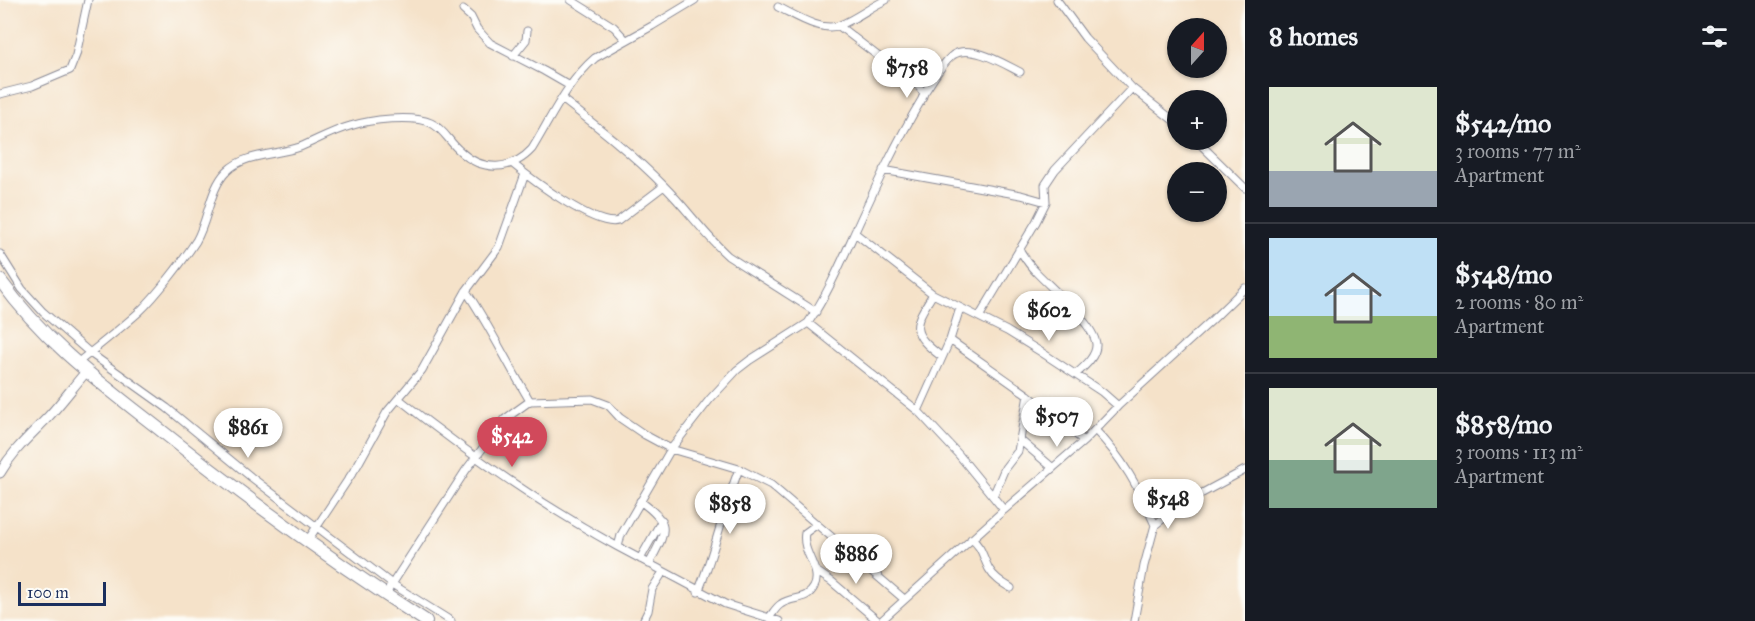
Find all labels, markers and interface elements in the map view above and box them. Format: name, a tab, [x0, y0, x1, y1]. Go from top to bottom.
north arrow	[1167, 18, 1227, 78]
map controls	[1167, 18, 1227, 222]
text: 8 homes	[1269, 20, 1358, 52]
icon: filters	[1698, 20, 1731, 53]
pin: $758	[871, 48, 943, 99]
text: $758	[886, 55, 928, 79]
button: +	[1167, 90, 1227, 150]
text: $542/mo	[1455, 107, 1551, 139]
icon: home	[1317, 111, 1389, 183]
text: 3 rooms · 77 m²	[1455, 139, 1580, 163]
button: −	[1167, 162, 1227, 222]
text: Apartment	[1455, 163, 1544, 187]
text: $548/mo	[1455, 258, 1552, 290]
icon: home	[1317, 262, 1389, 334]
text: 2 rooms · 80 m²	[1455, 290, 1583, 314]
pin: $602	[1013, 291, 1085, 342]
text: $602	[1027, 298, 1071, 322]
text: Apartment	[1455, 314, 1544, 338]
pin: $507	[1021, 397, 1093, 448]
text: $507	[1035, 404, 1079, 428]
pin: $861	[212, 408, 284, 459]
text: $858/mo	[1455, 408, 1552, 440]
icon: home	[1317, 412, 1389, 484]
text: $861	[228, 415, 268, 439]
pin: $542	[476, 417, 548, 468]
text: $542	[491, 424, 533, 448]
text: 3 rooms · 113 m²	[1455, 440, 1583, 464]
text: Apartment	[1455, 464, 1544, 488]
pin: $548	[1132, 479, 1204, 530]
pin: $858	[694, 484, 766, 535]
text: $548	[1147, 486, 1189, 510]
text: $858	[709, 491, 751, 515]
pin: $886	[820, 534, 892, 585]
text: $886	[834, 541, 878, 565]
scale bar	[18, 579, 106, 606]
text: 100 m	[27, 583, 69, 602]

